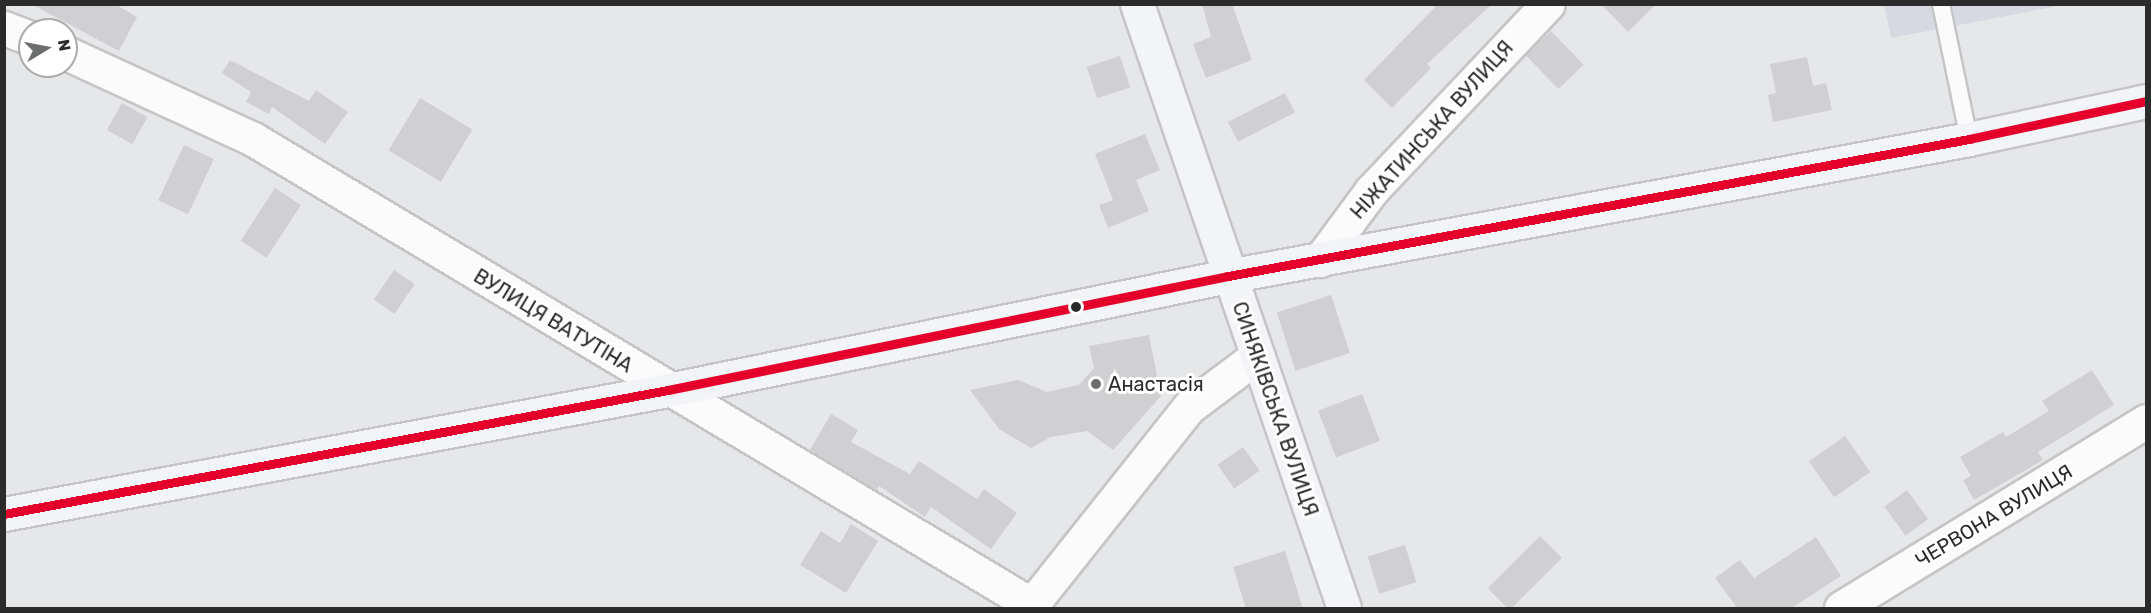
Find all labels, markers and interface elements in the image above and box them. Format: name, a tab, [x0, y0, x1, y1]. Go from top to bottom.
north arrow	[18, 18, 78, 78]
street label: НІЖАТИНСЬКА ВУЛИЦЯ	[1346, 36, 1518, 224]
text: N	[54, 38, 75, 52]
street label: ВУЛИЦЯ ВАТУТІНА	[469, 264, 637, 378]
street label: СИНЯКІВСЬКА ВУЛИЦЯ	[1227, 299, 1323, 519]
unlabelled marker	[1070, 301, 1082, 313]
place label: Анастасія	[1108, 372, 1204, 396]
marker: Анастасія	[1089, 377, 1103, 391]
street label: ЧЕРВОНА ВУЛИЦЯ	[1911, 460, 2077, 572]

